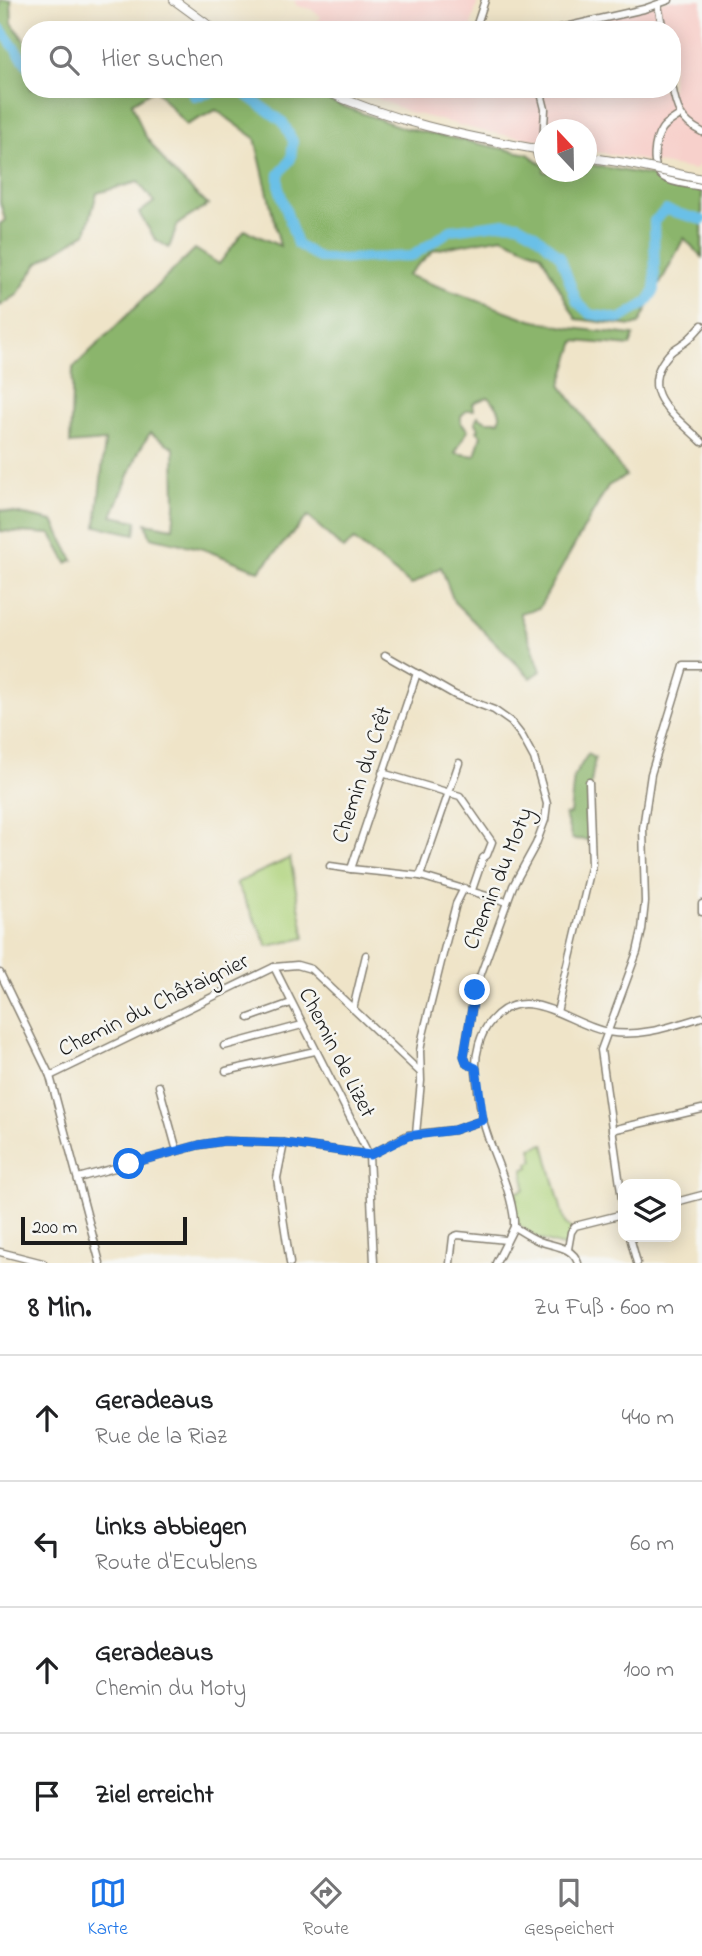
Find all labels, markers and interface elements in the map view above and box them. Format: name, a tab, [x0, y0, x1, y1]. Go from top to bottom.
search box	[21, 21, 681, 98]
icon: search	[45, 41, 83, 79]
text: Hier suchen	[101, 41, 223, 79]
north arrow	[534, 119, 597, 182]
street label: Chemin du Crêt	[324, 702, 402, 848]
street label: Chemin du Moty	[455, 803, 544, 956]
street label: Chemin du Châtaignier	[53, 945, 256, 1067]
route end	[459, 974, 490, 1005]
street label: Chemin de Lizet	[289, 982, 383, 1124]
route start	[113, 1148, 144, 1179]
map controls	[618, 1179, 681, 1242]
button: layers	[618, 1179, 681, 1242]
scale bar	[21, 1214, 187, 1246]
text: 200 m	[32, 1215, 77, 1242]
text: 8 Min.	[28, 1287, 91, 1331]
text: Zu Fuß · 600 m	[534, 1292, 674, 1325]
text: Geradeaus	[95, 1383, 213, 1421]
icon: ahead	[28, 1399, 66, 1437]
text: 440 m	[622, 1402, 674, 1435]
text: Rue de la Riaz	[95, 1421, 227, 1454]
text: Links abbiegen	[95, 1509, 246, 1547]
icon: left	[28, 1525, 66, 1563]
text: 60 m	[630, 1528, 674, 1561]
text: Route d'Ecublens	[95, 1547, 258, 1580]
text: Geradeaus	[95, 1635, 213, 1673]
icon: ahead	[28, 1651, 66, 1689]
text: 100 m	[623, 1654, 674, 1687]
text: Chemin du Moty	[95, 1673, 246, 1706]
icon: arrive	[28, 1777, 66, 1815]
text: Ziel erreicht	[95, 1777, 214, 1815]
tab: Karte	[88, 1874, 128, 1943]
tab: Route	[303, 1874, 349, 1943]
tab: Gespeichert	[524, 1874, 615, 1943]

